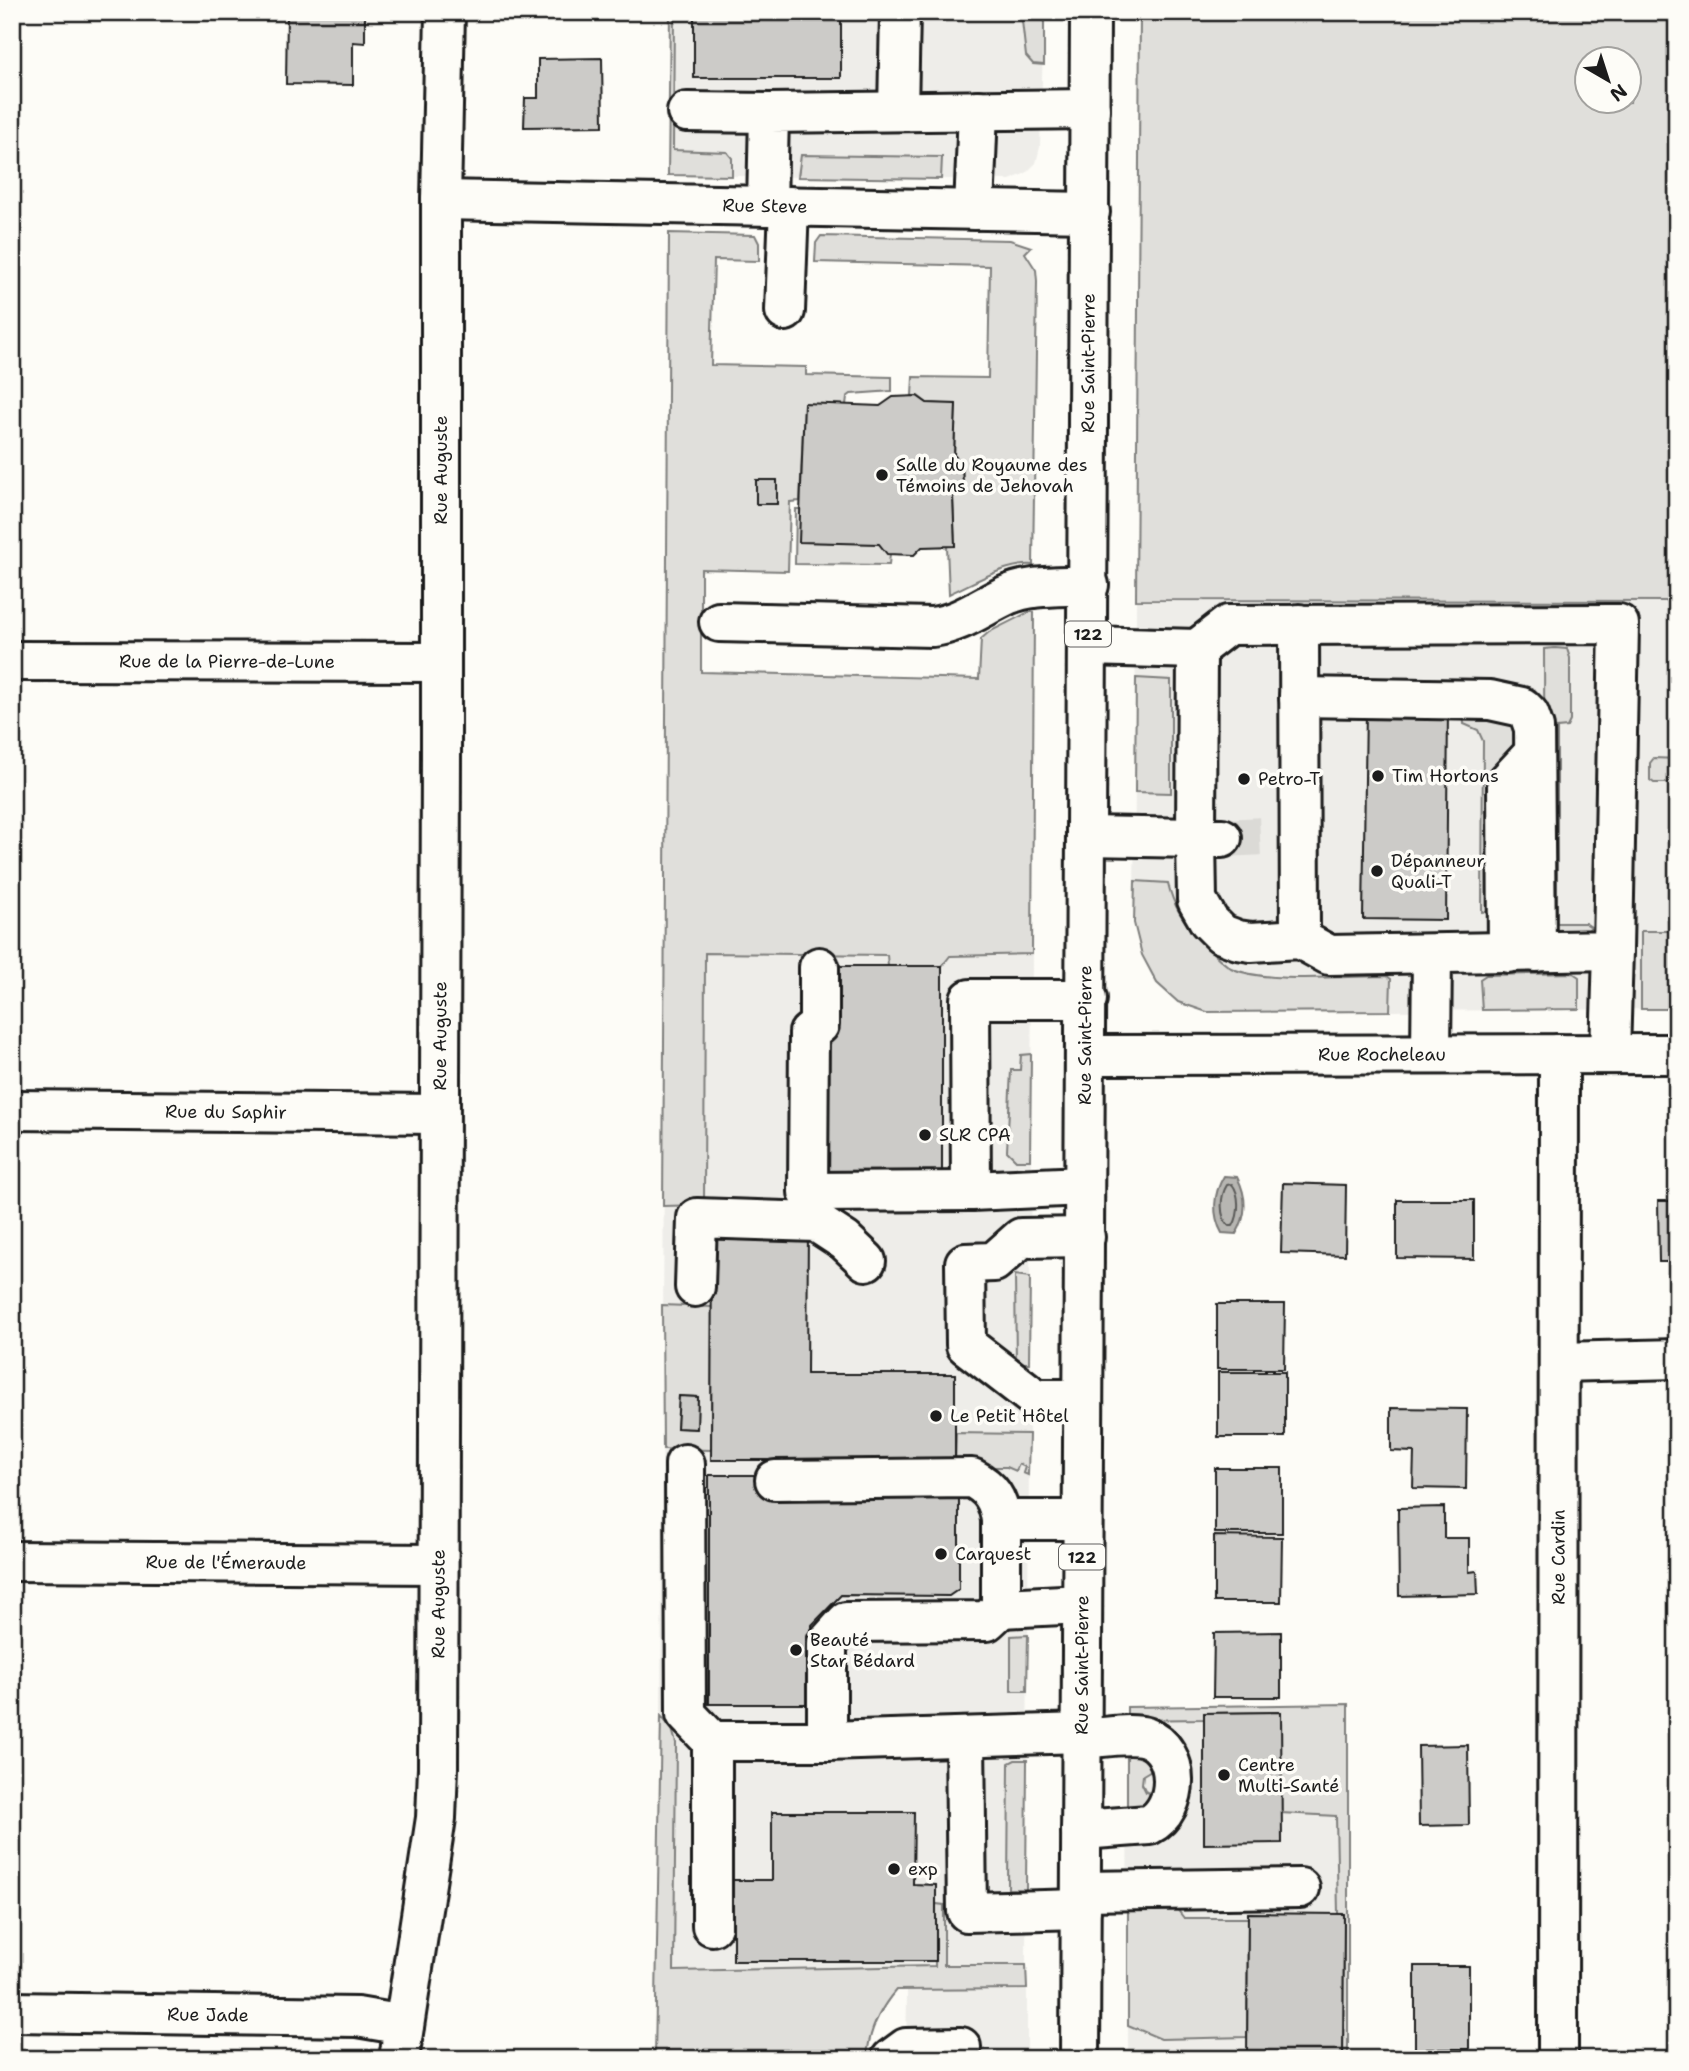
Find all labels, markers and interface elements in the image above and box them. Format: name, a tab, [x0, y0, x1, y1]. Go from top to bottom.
north arrow	[1574, 46, 1644, 116]
text: N	[1605, 78, 1632, 107]
street label: Rue Steve	[722, 193, 808, 219]
street label: Rue Saint-Pierre	[1076, 293, 1101, 433]
street label: Rue Auguste	[429, 415, 453, 525]
place label: Salle du Royaume des Témoins de Jehovah	[896, 453, 1088, 498]
marker: Salle du Royaume des Témoins de Jehovah	[874, 467, 890, 483]
road number: 122	[1065, 622, 1111, 646]
street label: Rue de la Pierre-de-Lune	[119, 649, 335, 674]
place label: Tim Hortons	[1392, 764, 1499, 788]
place label: Petro-T	[1258, 767, 1320, 791]
marker: Tim Hortons	[1370, 768, 1386, 784]
marker: Petro-T	[1236, 771, 1252, 787]
place label: Dépanneur Quali-T	[1391, 849, 1485, 894]
marker: Dépanneur Quali-T	[1369, 863, 1385, 879]
street label: Rue Saint-Pierre	[1073, 965, 1097, 1105]
street label: Rue Auguste	[428, 981, 452, 1091]
street label: Rue Rocheleau	[1318, 1042, 1446, 1067]
street label: Rue du Saphir	[165, 1099, 287, 1125]
place label: SLR CPA	[939, 1123, 1011, 1147]
marker: SLR CPA	[917, 1127, 933, 1143]
place label: Le Petit Hôtel	[950, 1404, 1069, 1428]
marker: Le Petit Hôtel	[928, 1408, 944, 1424]
street label: Rue Cardin	[1546, 1509, 1571, 1605]
place label: Carquest	[955, 1542, 1031, 1566]
road number: 122	[1059, 1544, 1105, 1569]
marker: Carquest	[933, 1546, 949, 1562]
street label: Rue Auguste	[426, 1549, 451, 1659]
street label: Rue de l'Émeraude	[145, 1550, 307, 1575]
street label: Rue Saint-Pierre	[1070, 1595, 1094, 1735]
place label: Beauté Star Bédard	[810, 1628, 915, 1673]
marker: Beauté Star Bédard	[788, 1642, 804, 1658]
place label: Centre Multi-Santé	[1238, 1753, 1339, 1798]
marker: Centre Multi-Santé	[1216, 1767, 1232, 1783]
place label: exp	[908, 1857, 938, 1881]
marker: exp	[886, 1861, 902, 1877]
street label: Rue Jade	[167, 2002, 249, 2027]

